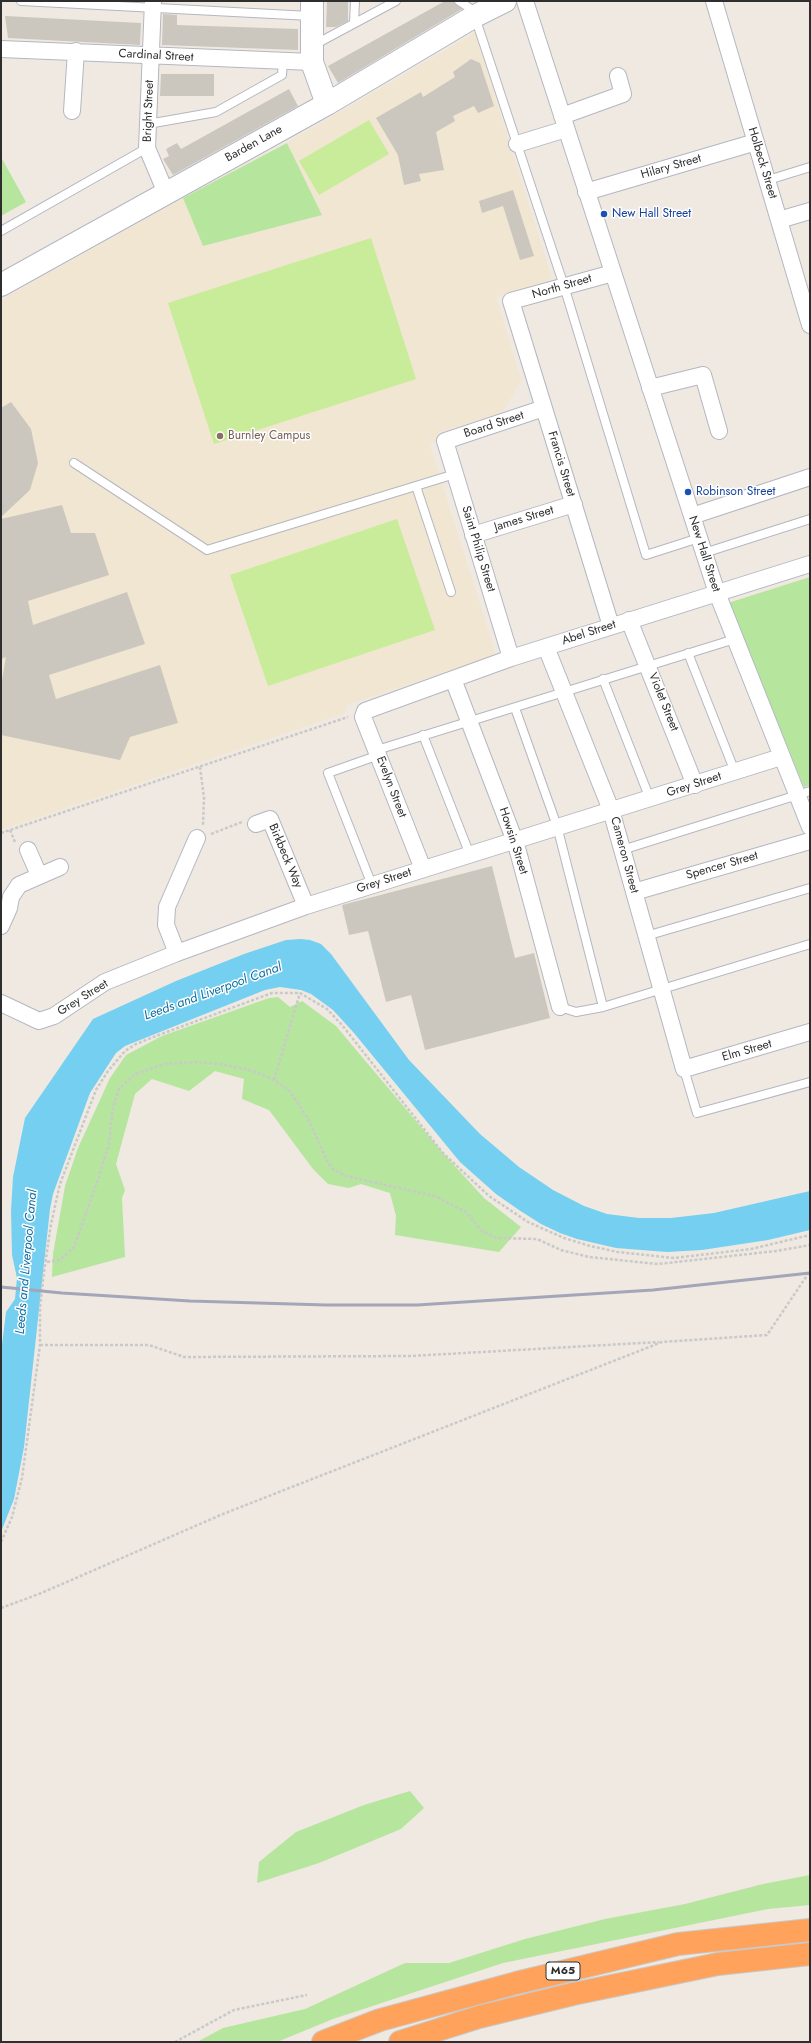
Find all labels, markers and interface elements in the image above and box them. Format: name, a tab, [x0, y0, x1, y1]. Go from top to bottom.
street label: Cardinal Street	[118, 47, 194, 65]
street label: Bright Street	[141, 80, 157, 142]
street label: Barden Lane	[223, 122, 285, 166]
street label: Holbeck Street	[744, 125, 780, 201]
street label: Hilary Street	[639, 152, 703, 182]
place label: New Hall Street	[612, 207, 691, 221]
marker: New Hall Street	[599, 209, 609, 219]
street label: North Street	[531, 272, 593, 302]
street label: Board Street	[462, 409, 526, 441]
place label: Burnley Campus	[228, 429, 310, 443]
street label: Francis Street	[544, 429, 578, 499]
marker: Burnley Campus	[215, 431, 225, 441]
place label: Robinson Street	[696, 485, 775, 499]
marker: Robinson Street	[683, 487, 693, 497]
street label: James Street	[493, 503, 555, 535]
street label: Saint Philip Street	[458, 504, 498, 594]
street label: New Hall Street	[685, 514, 723, 594]
street label: Abel Street	[560, 618, 618, 648]
street label: Violet Street	[645, 671, 681, 733]
street label: Evelyn Street	[373, 754, 409, 820]
street label: Grey Street	[665, 769, 723, 801]
street label: Howsin Street	[495, 806, 531, 876]
street label: Cameron Street	[607, 815, 641, 895]
street label: Birkbeck Way	[265, 822, 305, 890]
street label: Spencer Street	[684, 849, 760, 883]
street label: Grey Street	[355, 865, 413, 897]
water label: Leeds and Liverpool Canal	[142, 960, 284, 1024]
street label: Grey Street	[55, 977, 111, 1019]
street label: Elm Street	[721, 1037, 773, 1065]
water label: Leeds and Liverpool Canal	[13, 1189, 41, 1335]
road number: M65	[546, 1962, 580, 1980]

